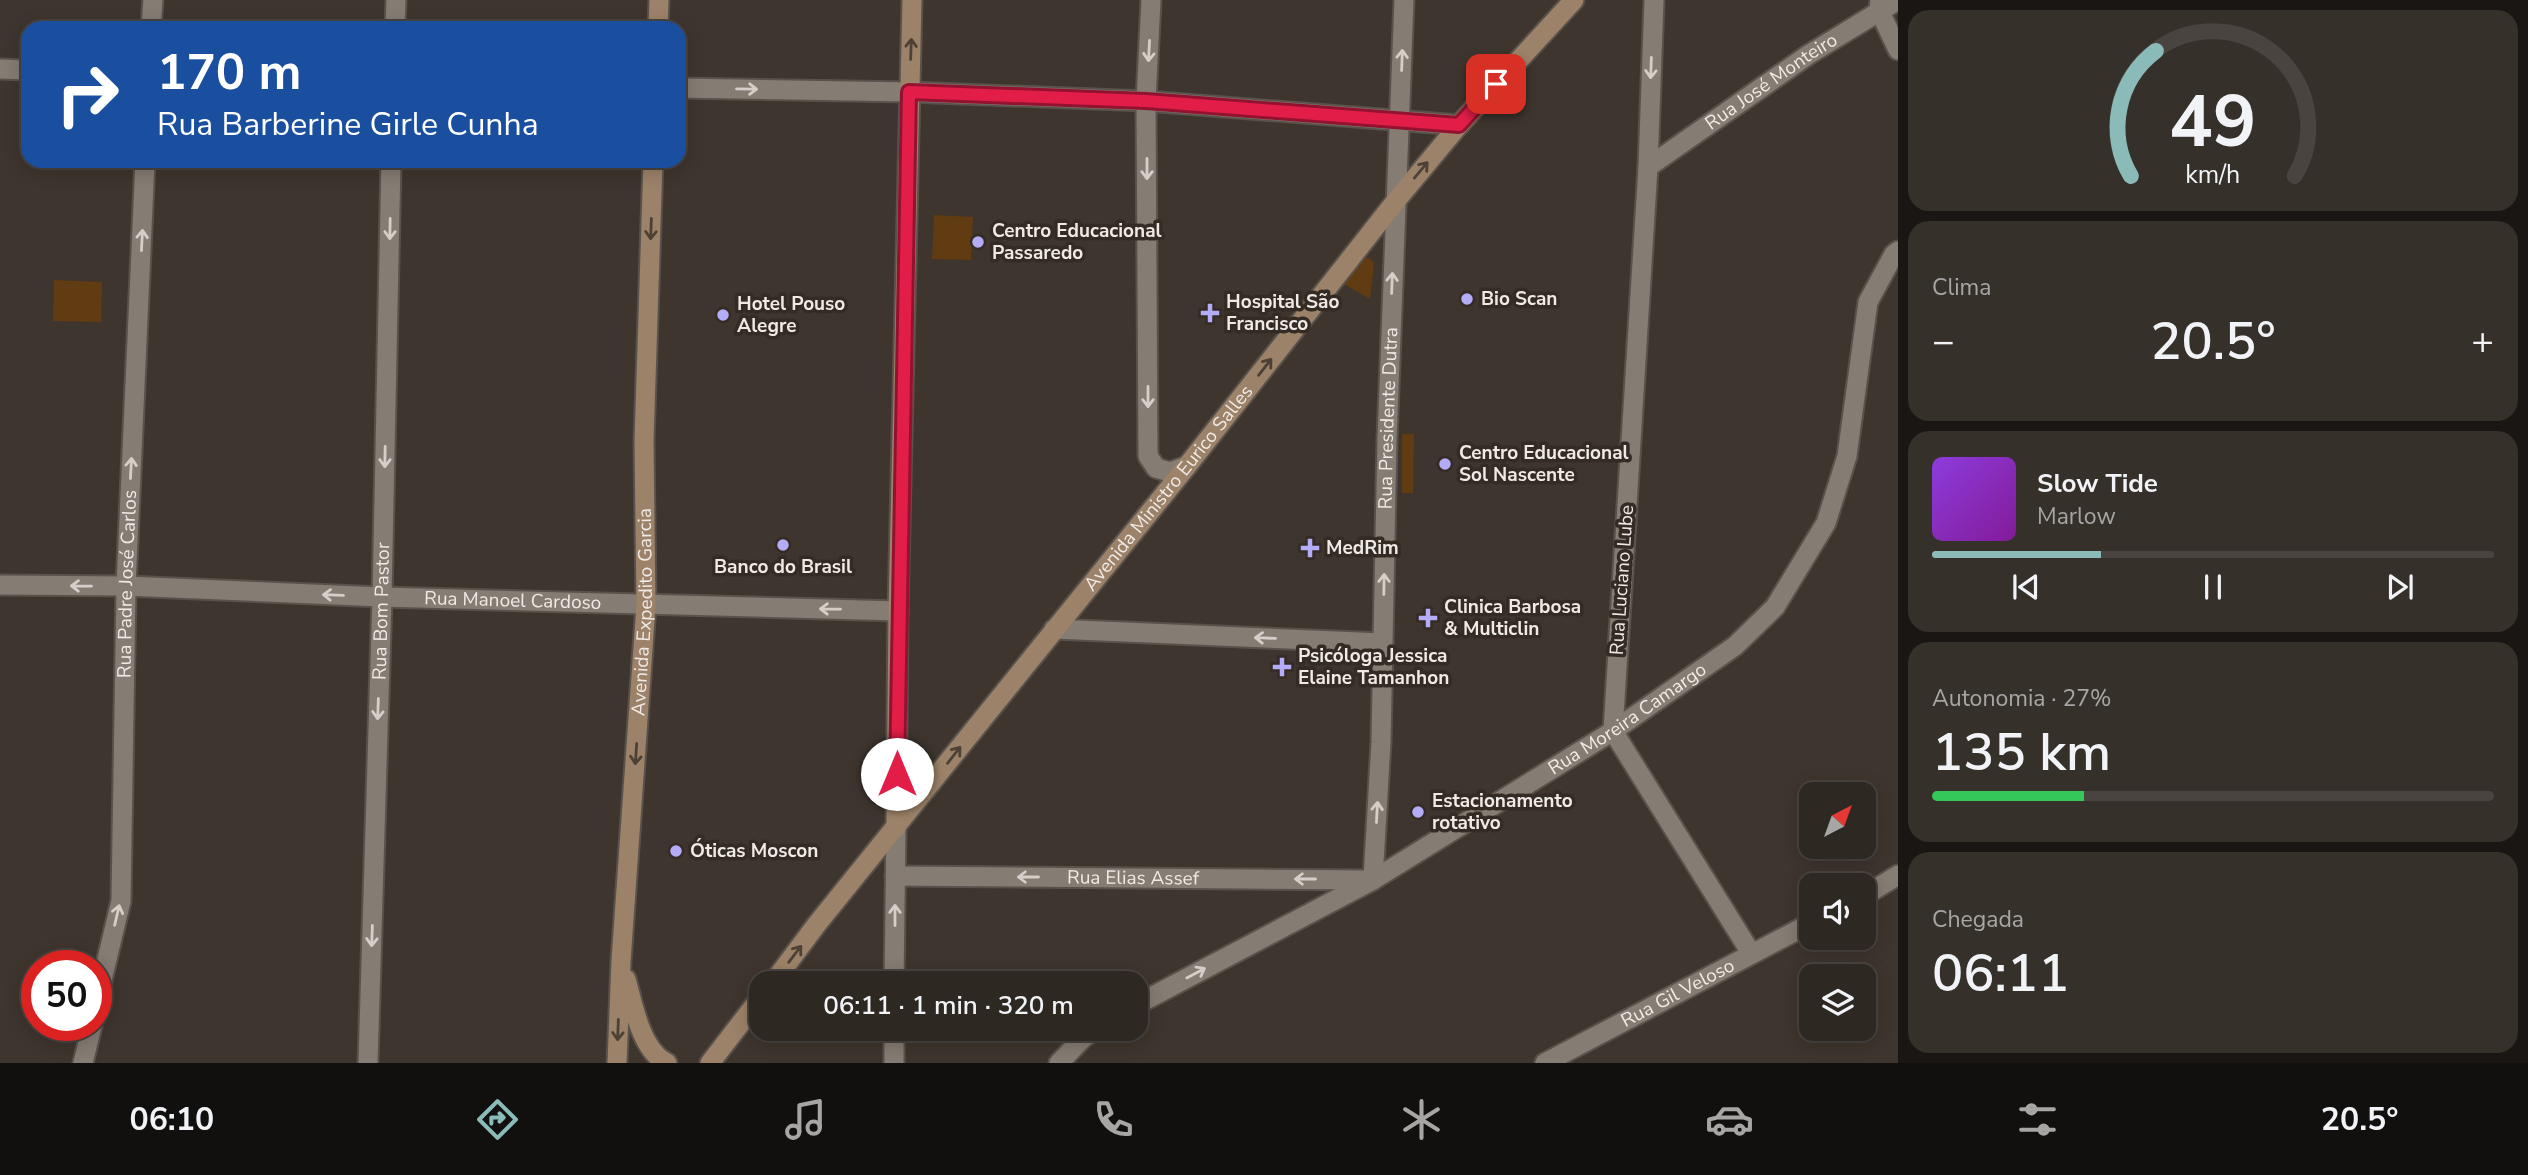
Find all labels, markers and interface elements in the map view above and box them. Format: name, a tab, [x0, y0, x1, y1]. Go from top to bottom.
street label: Rua José Monteiro	[1700, 27, 1842, 136]
one-way arrow	[904, 38, 917, 61]
text: 170 m	[157, 39, 301, 106]
one-way arrow	[1142, 39, 1155, 62]
icon: right	[42, 49, 133, 140]
one-way arrow	[1396, 49, 1409, 72]
pin	[1466, 54, 1526, 114]
one-way arrow	[1645, 56, 1658, 79]
icon: arrive	[1477, 65, 1515, 103]
text: 49	[2169, 73, 2257, 173]
one-way arrow	[735, 83, 758, 96]
text: Rua Barberine Girle Cunha	[157, 103, 539, 146]
one-way arrow	[1140, 158, 1154, 181]
text: km/h	[2185, 158, 2241, 192]
one-way arrow	[1414, 162, 1429, 180]
one-way arrow	[383, 217, 396, 240]
one-way arrow	[644, 217, 658, 240]
place label: Centro Educacional Passaredo	[992, 218, 1162, 266]
one-way arrow	[135, 229, 148, 252]
marker: Centro Educacional Passaredo	[970, 234, 986, 250]
one-way arrow	[1386, 272, 1399, 295]
text: Clima	[1932, 272, 1992, 303]
place label: Bio Scan	[1481, 286, 1557, 312]
place label: Hospital São Francisco	[1226, 289, 1339, 337]
place label: Hotel Pouso Alegre	[737, 291, 845, 339]
marker: Bio Scan	[1459, 291, 1475, 307]
marker: Hospital São Francisco	[1200, 303, 1220, 323]
text: 20.5°	[2150, 306, 2276, 377]
marker: Hotel Pouso Alegre	[715, 307, 731, 323]
text: −	[1932, 316, 1955, 367]
text: +	[2471, 316, 2494, 367]
street label: Rua Presidente Dutra	[1373, 327, 1404, 510]
one-way arrow	[1257, 359, 1272, 377]
street label: Avenida Ministro Eurico Salles	[1078, 379, 1259, 597]
one-way arrow	[1141, 385, 1155, 408]
place label: Centro Educacional Sol Nascente	[1459, 440, 1629, 488]
one-way arrow	[378, 445, 391, 468]
marker: Centro Educacional Sol Nascente	[1437, 456, 1453, 472]
one-way arrow	[125, 457, 138, 480]
text: Slow Tide	[2037, 466, 2158, 501]
street label: Rua Padre José Carlos	[112, 489, 143, 678]
text: Marlow	[2037, 501, 2116, 532]
street label: Rua Luciano Lube	[1604, 504, 1640, 656]
street label: Avenida Expedito Garcia	[625, 508, 659, 717]
place label: MedRim	[1326, 535, 1399, 561]
marker: Banco do Brasil	[775, 537, 791, 553]
marker: MedRim	[1300, 538, 1320, 558]
street label: Rua Bom Pastor	[367, 542, 396, 680]
place label: Banco do Brasil	[714, 554, 852, 580]
icon: previous	[2007, 568, 2045, 606]
icon: pause	[2194, 568, 2232, 606]
icon: next	[2381, 568, 2419, 606]
one-way arrow	[1377, 573, 1391, 596]
one-way arrow	[70, 579, 93, 593]
street label: Rua Manoel Cardoso	[424, 585, 602, 616]
one-way arrow	[322, 589, 345, 602]
place label: Clinica Barbosa & Multiclin	[1444, 594, 1581, 642]
one-way arrow	[819, 603, 842, 616]
marker: Clinica Barbosa & Multiclin	[1418, 608, 1438, 628]
one-way arrow	[1254, 632, 1277, 645]
place label: Psicóloga Jessica Elaine Tamanhon	[1298, 643, 1449, 691]
marker: Psicóloga Jessica Elaine Tamanhon	[1272, 657, 1292, 677]
street label: Rua Moreira Camargo	[1543, 657, 1712, 781]
text: Autonomia · 27%	[1932, 683, 2112, 714]
one-way arrow	[372, 697, 385, 720]
text: 135 km	[1932, 717, 2111, 788]
position arrow	[860, 737, 934, 811]
one-way arrow	[629, 742, 642, 764]
one-way arrow	[946, 747, 962, 765]
north arrow	[1799, 782, 1876, 859]
map controls	[1799, 782, 1876, 1041]
place label: Estacionamento rotativo	[1432, 788, 1573, 836]
one-way arrow	[1370, 800, 1383, 823]
marker: Estacionamento rotativo	[1410, 804, 1426, 820]
place label: Óticas Moscon	[690, 838, 818, 864]
marker: Óticas Moscon	[668, 843, 684, 859]
street label: Rua Elias Assef	[1067, 864, 1200, 892]
one-way arrow	[1017, 870, 1040, 884]
one-way arrow	[1293, 872, 1316, 886]
button: sound	[1799, 873, 1876, 950]
one-way arrow	[111, 904, 125, 927]
one-way arrow	[888, 904, 902, 927]
text: Chegada	[1932, 904, 2024, 935]
one-way arrow	[365, 924, 378, 947]
text: 06:11	[1932, 938, 2069, 1009]
one-way arrow	[787, 945, 802, 963]
speed limit sign: 50	[21, 950, 112, 1041]
street label: Rua Gil Veloso	[1616, 953, 1739, 1034]
button: layers	[1799, 964, 1876, 1041]
one-way arrow	[1185, 966, 1206, 979]
text: 06:11 · 1 min · 320 m	[823, 988, 1074, 1023]
one-way arrow	[612, 1018, 625, 1041]
icon: directions	[473, 1095, 522, 1144]
icon: music	[781, 1095, 830, 1144]
icon: phone	[1089, 1095, 1138, 1144]
icon: climate	[1397, 1095, 1446, 1144]
icon: car	[1705, 1095, 1754, 1144]
icon: filters	[2013, 1095, 2062, 1144]
text: 06:10	[129, 1098, 214, 1141]
text: 20.5°	[2321, 1098, 2398, 1141]

